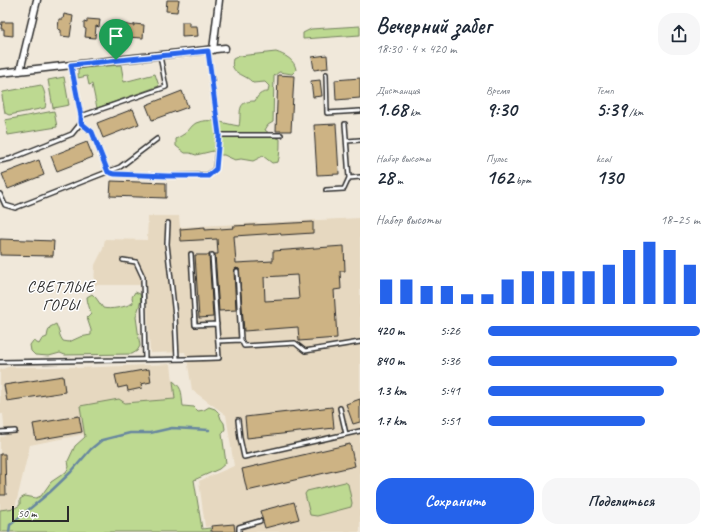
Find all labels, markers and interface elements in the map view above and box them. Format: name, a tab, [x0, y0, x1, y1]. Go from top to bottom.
text: Вечерний забег	[376, 12, 491, 40]
button: share	[658, 13, 700, 55]
pin	[99, 19, 133, 60]
icon: arrive	[105, 25, 127, 47]
text: 18:30 · 4 × 420 m	[376, 41, 457, 57]
text: Дистанция	[376, 83, 420, 97]
text: Время	[486, 83, 509, 97]
text: Темп	[596, 83, 614, 97]
text: 1.68	[376, 97, 407, 122]
text: 9:30	[486, 97, 517, 122]
text: 5:39	[596, 97, 626, 122]
text: km	[407, 105, 421, 119]
text: /km	[626, 105, 643, 119]
text: Набор высоты	[376, 151, 431, 165]
text: Пульс	[486, 151, 507, 165]
text: kcal	[596, 151, 611, 165]
text: 28	[376, 165, 394, 190]
text: 162	[486, 165, 513, 190]
text: 130	[596, 165, 623, 190]
text: m	[394, 173, 403, 187]
text: bpm	[513, 173, 531, 187]
text: Набор высоты	[376, 212, 441, 228]
text: 18–25 m	[660, 212, 700, 228]
district label: СВЕТЛЫЕ ГОРЫ	[27, 277, 96, 315]
text: 420 m	[376, 323, 404, 339]
text: 5:26	[440, 323, 460, 339]
text: 840 m	[376, 353, 404, 369]
text: 5:36	[440, 353, 460, 369]
text: 1.3 km	[376, 383, 406, 399]
text: 5:41	[440, 383, 460, 399]
text: 1.7 km	[376, 413, 406, 429]
text: 5:51	[440, 413, 460, 429]
button: Сохранить	[376, 478, 534, 524]
button: Поделиться	[542, 478, 700, 524]
scale bar	[12, 504, 69, 523]
text: 50 m	[18, 506, 37, 520]

